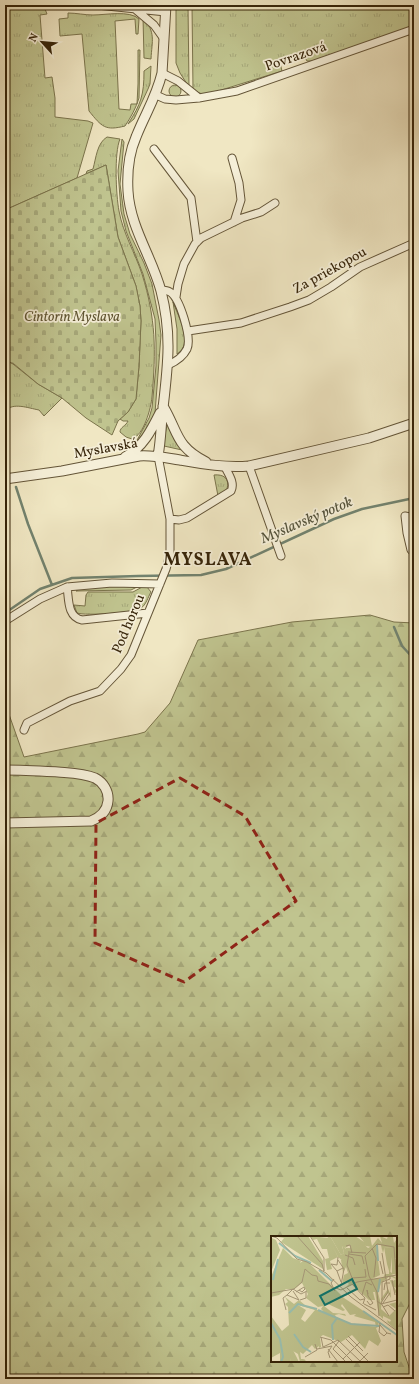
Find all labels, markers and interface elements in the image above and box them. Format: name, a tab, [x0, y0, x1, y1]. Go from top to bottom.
north arrow	[22, 22, 62, 62]
text: N	[26, 31, 43, 45]
street label: Povrazová	[263, 38, 329, 76]
street label: Za priekopou	[290, 243, 370, 299]
park label: Cintorín Myslava	[24, 308, 120, 327]
street label: Myslavská	[73, 434, 139, 464]
water label: Myslavský potok	[257, 492, 356, 550]
district label: MYSLAVA	[163, 548, 253, 573]
street label: Pod horou	[108, 591, 150, 657]
inset map	[271, 1236, 397, 1362]

